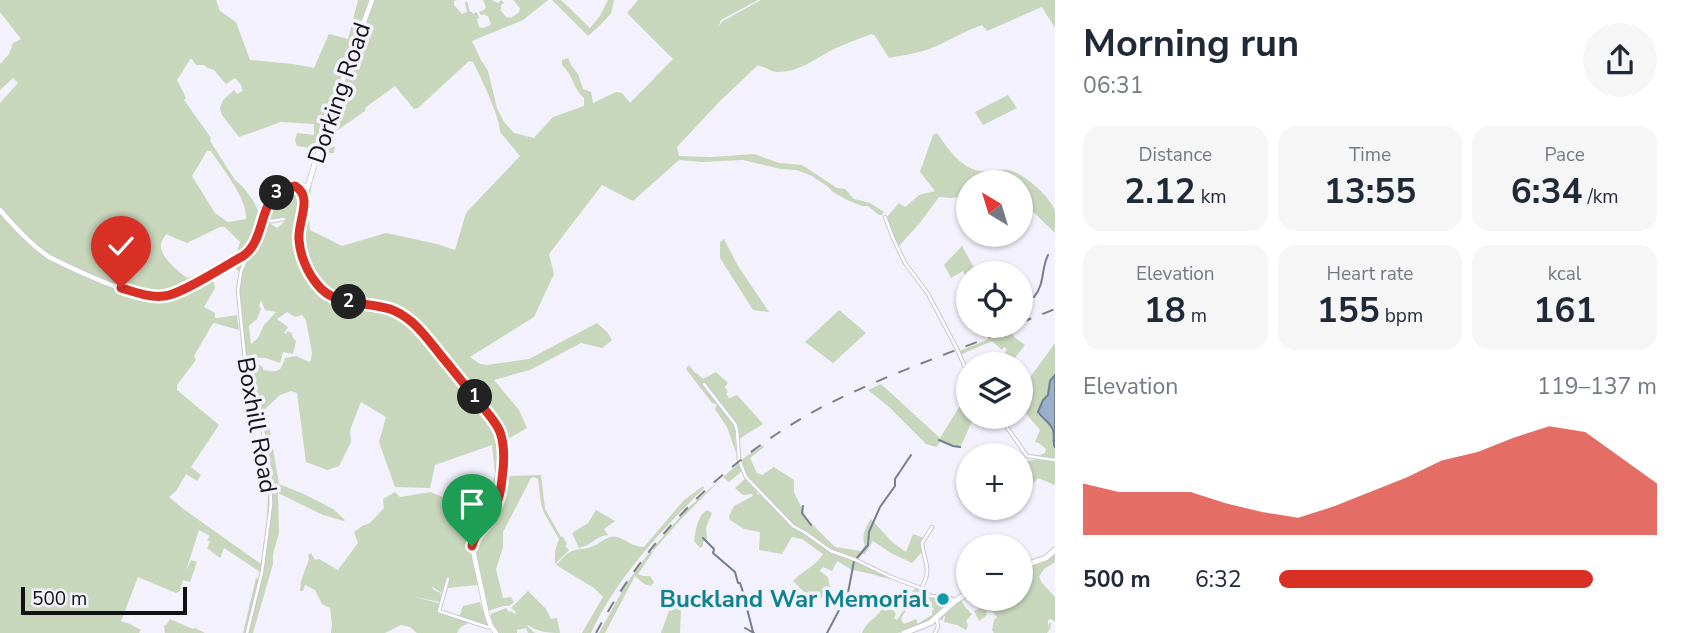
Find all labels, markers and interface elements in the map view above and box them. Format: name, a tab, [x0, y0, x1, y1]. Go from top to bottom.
street label: Dorking Road	[300, 18, 378, 168]
text: Morning run	[1083, 18, 1299, 69]
button: share	[1583, 23, 1657, 97]
text: 06:31	[1083, 70, 1143, 101]
text: Distance	[1138, 142, 1212, 168]
text: Time	[1349, 142, 1391, 168]
text: Pace	[1544, 142, 1585, 168]
text: 2.12	[1124, 168, 1196, 215]
text: 13:55	[1324, 168, 1416, 215]
text: 6:34	[1511, 168, 1583, 215]
north arrow	[956, 170, 1032, 247]
map controls	[956, 170, 1033, 611]
pin: 3	[260, 176, 294, 210]
text: 3	[271, 179, 282, 205]
text: km	[1196, 184, 1227, 210]
text: /km	[1583, 184, 1618, 210]
pin	[91, 216, 151, 288]
icon: check	[102, 227, 140, 265]
button: locate	[956, 261, 1033, 338]
text: Elevation	[1136, 261, 1215, 287]
text: Heart rate	[1327, 261, 1413, 287]
text: kcal	[1548, 261, 1582, 287]
pin: 2	[332, 284, 366, 320]
text: 18	[1144, 287, 1186, 334]
text: 155	[1317, 287, 1380, 334]
text: 161	[1533, 287, 1596, 334]
text: 2	[343, 288, 354, 314]
text: m	[1186, 303, 1207, 329]
text: bpm	[1380, 303, 1423, 329]
button: layers	[956, 352, 1033, 429]
street label: Boxhill Road	[229, 355, 285, 495]
text: Elevation	[1083, 371, 1178, 402]
text: 119–137 m	[1537, 371, 1657, 402]
pin: 1	[458, 380, 492, 414]
text: 1	[469, 383, 480, 409]
button: +	[956, 443, 1033, 520]
pin	[442, 474, 502, 546]
icon: arrive	[453, 485, 491, 523]
button: −	[956, 534, 1033, 611]
text: 500 m	[1083, 564, 1151, 595]
text: 6:32	[1195, 564, 1242, 595]
place label: Buckland War Memorial	[659, 583, 929, 615]
scale bar	[21, 584, 187, 616]
text: 500 m	[32, 586, 87, 612]
marker: Buckland War Memorial	[935, 591, 951, 607]

